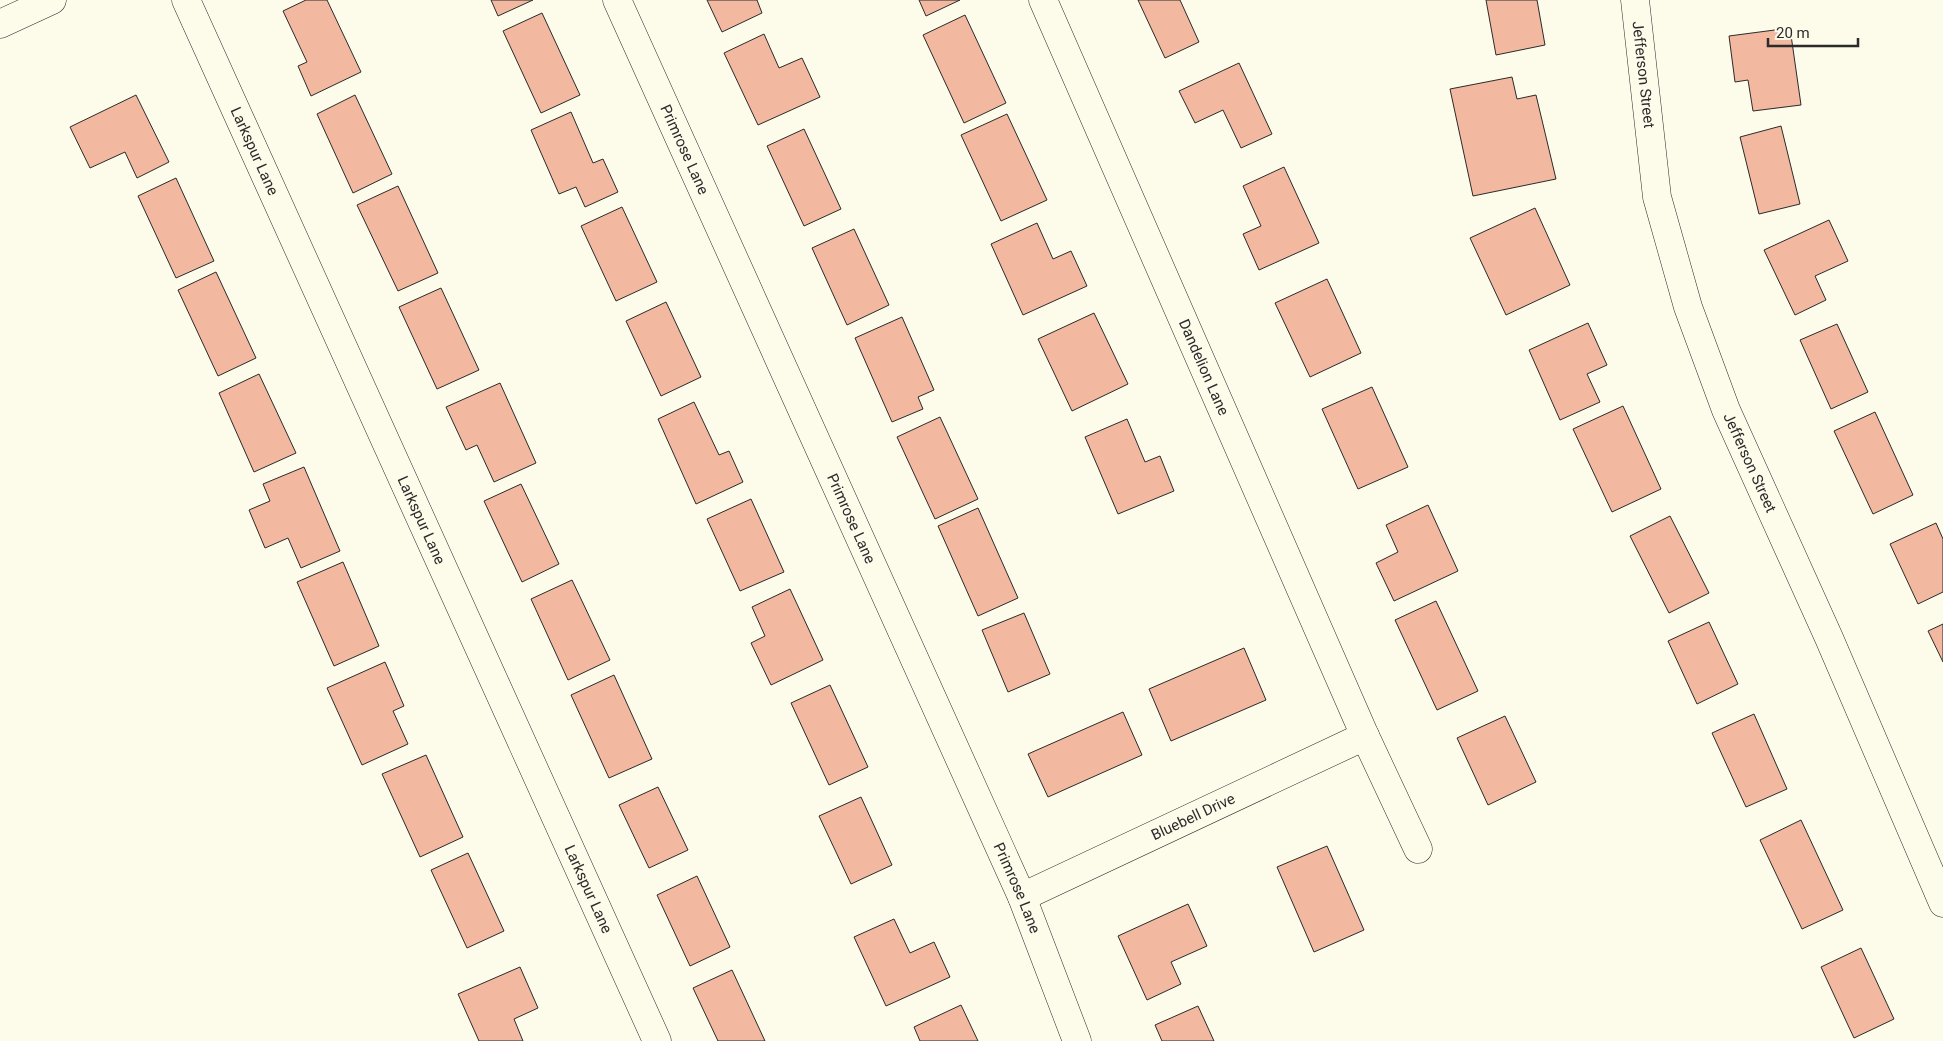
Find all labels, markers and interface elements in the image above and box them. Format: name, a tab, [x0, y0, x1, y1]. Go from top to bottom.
scale bar	[1768, 15, 1858, 47]
street label: Jefferson Street	[1628, 20, 1658, 129]
text: 20 m	[1776, 24, 1810, 42]
street label: Primrose Lane	[656, 102, 713, 197]
street label: Larkspur Lane	[227, 104, 282, 198]
street label: Dandelion Lane	[1175, 317, 1233, 418]
street label: Jefferson Street	[1719, 410, 1780, 515]
street label: Primrose Lane	[823, 471, 879, 566]
street label: Larkspur Lane	[394, 473, 449, 567]
street label: Bluebell Drive	[1148, 789, 1238, 844]
street label: Primrose Lane	[990, 840, 1044, 936]
street label: Larkspur Lane	[561, 842, 616, 936]

